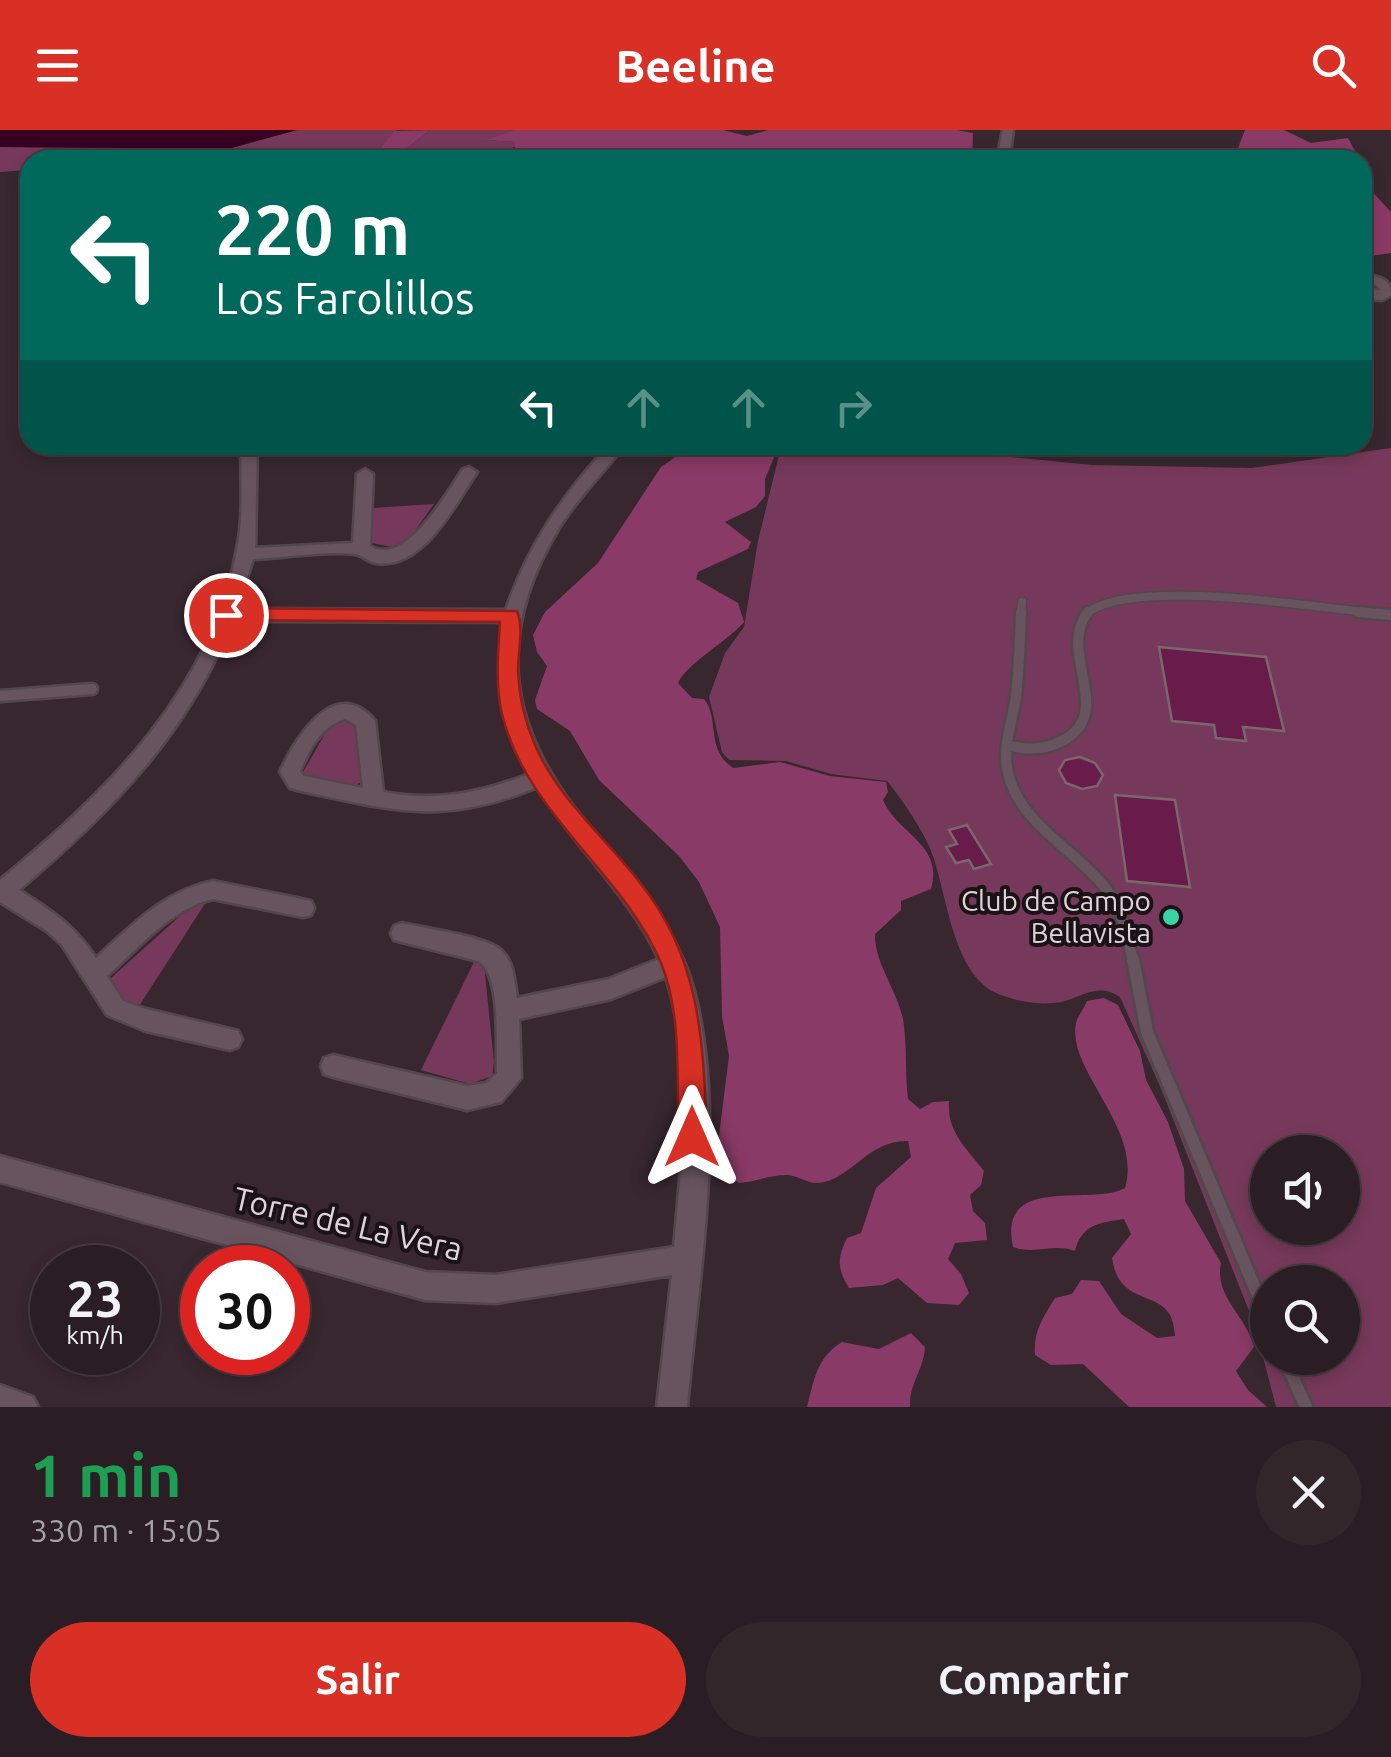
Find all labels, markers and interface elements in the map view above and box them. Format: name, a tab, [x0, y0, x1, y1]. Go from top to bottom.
icon: menu	[30, 38, 85, 93]
icon: search	[1306, 38, 1361, 93]
text: Beeline	[615, 40, 776, 91]
icon: left	[50, 190, 180, 320]
text: 220 m	[215, 190, 410, 268]
text: Los Farolillos	[215, 272, 475, 323]
icon: left	[511, 380, 566, 435]
icon: ahead	[616, 380, 671, 435]
icon: ahead	[721, 380, 776, 435]
icon: right	[826, 380, 881, 435]
pin	[184, 573, 269, 658]
icon: arrive	[199, 588, 254, 643]
place label: Club de Campo Bellavista	[961, 885, 1151, 948]
marker: Club de Campo Bellavista	[1160, 906, 1182, 928]
position arrow	[640, 1085, 744, 1189]
map controls	[1250, 1135, 1360, 1375]
button: sound	[1250, 1135, 1360, 1245]
street label: Torre de La Vera	[230, 1179, 466, 1267]
speed limit sign: 30	[180, 1245, 310, 1375]
button: search	[1250, 1265, 1360, 1375]
text: 23	[67, 1270, 123, 1326]
text: km/h	[66, 1321, 124, 1349]
button: close	[1256, 1440, 1361, 1545]
text: 1 min	[30, 1441, 182, 1508]
text: 330 m · 15:05	[30, 1512, 222, 1548]
button: Salir	[30, 1622, 686, 1737]
button: Compartir	[706, 1622, 1361, 1737]

